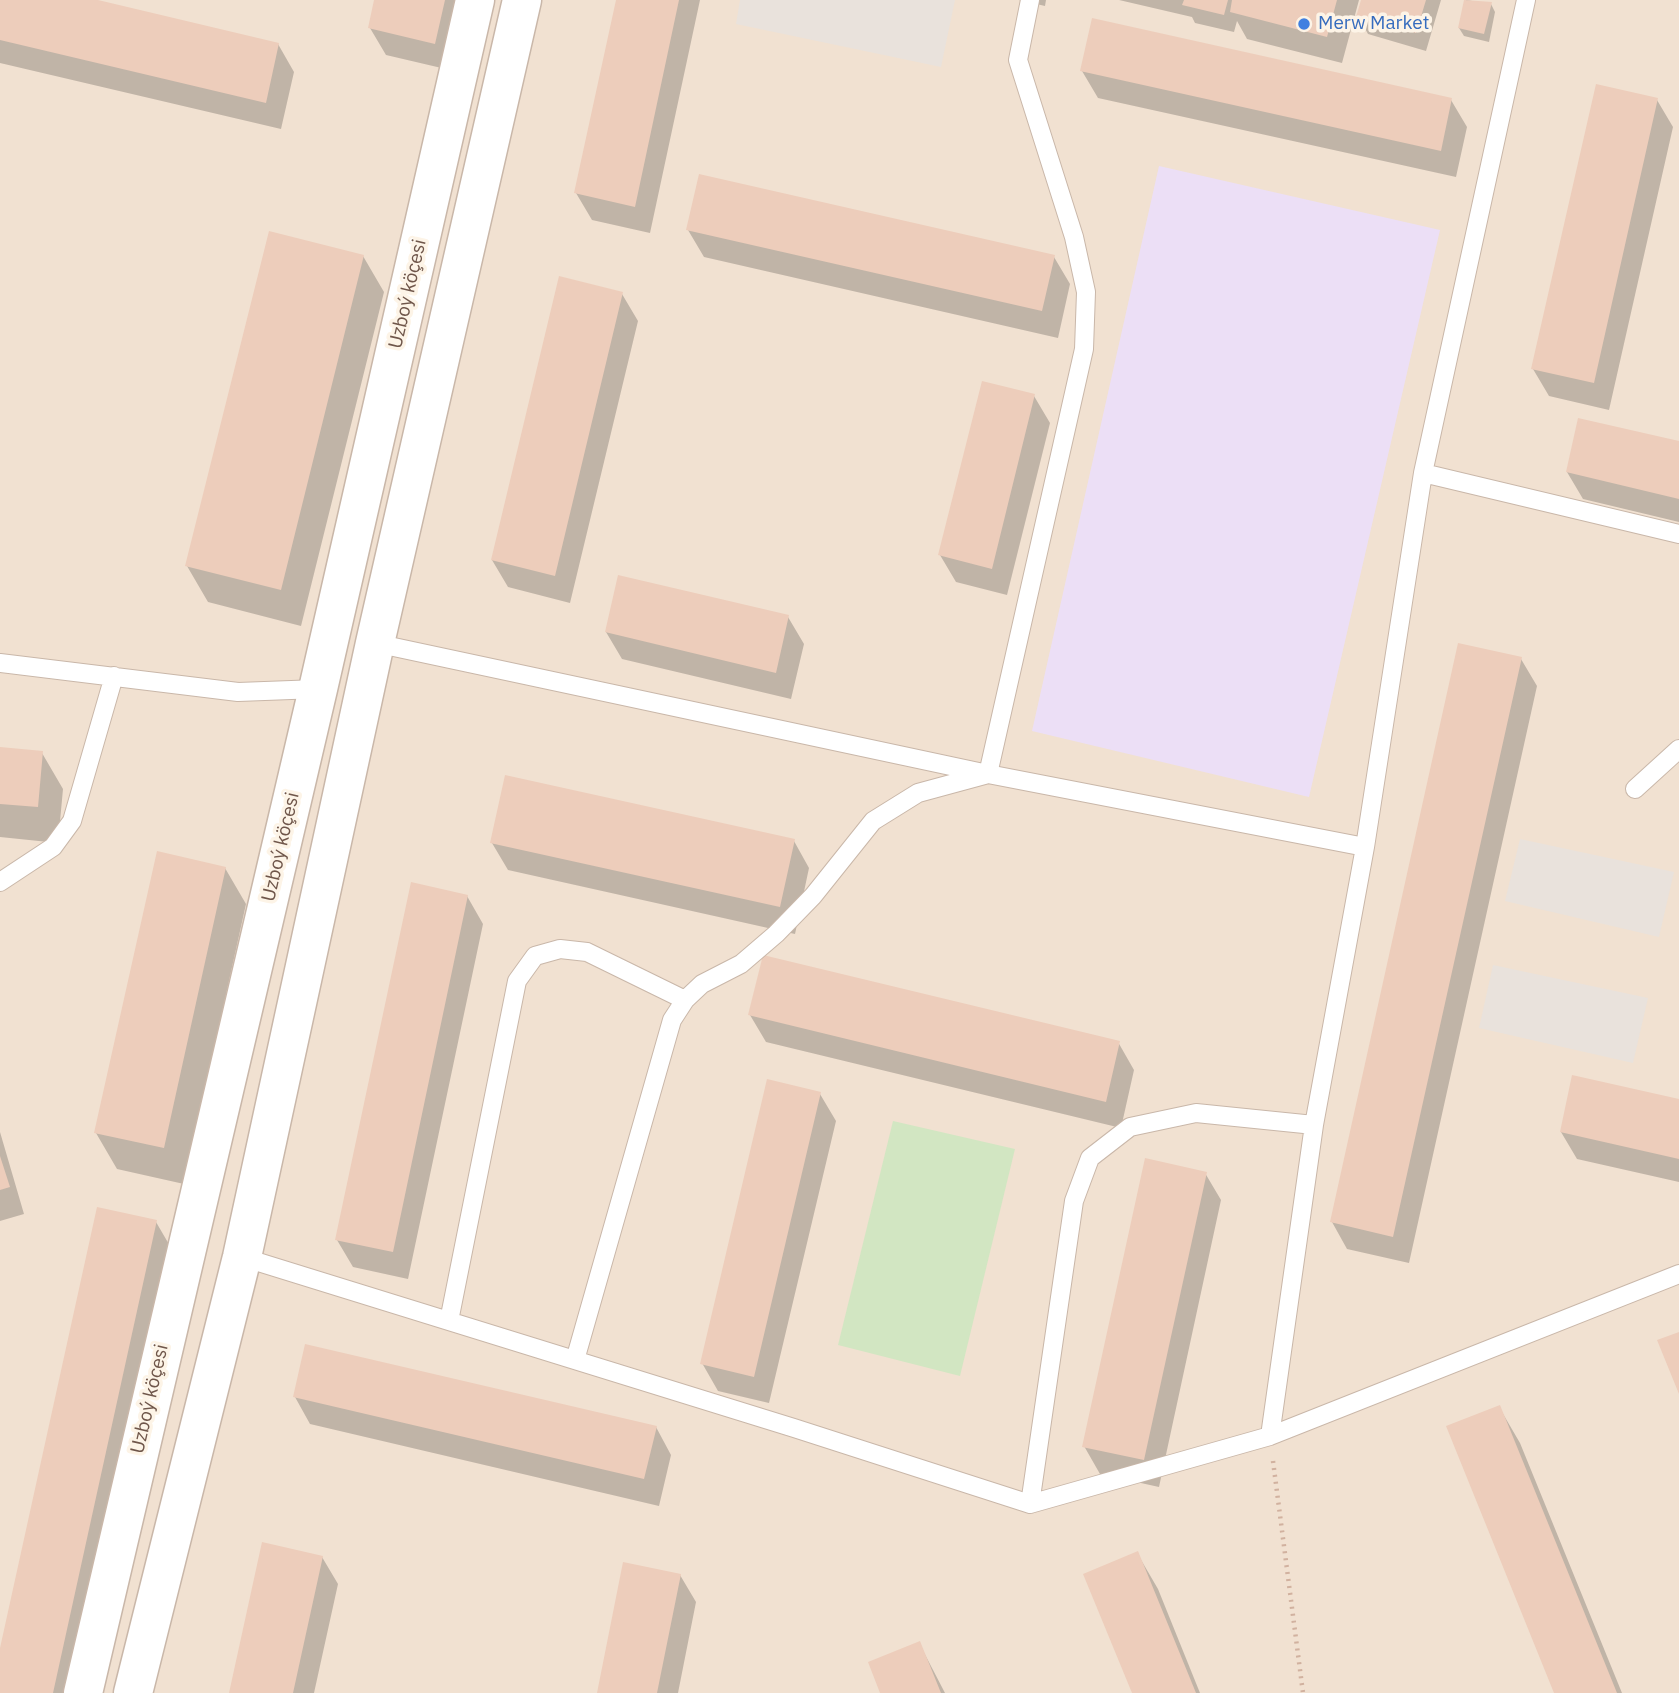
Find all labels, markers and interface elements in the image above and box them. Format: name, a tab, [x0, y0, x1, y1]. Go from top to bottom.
place label: Merw Market	[1318, 13, 1429, 35]
marker: Merw Market	[1296, 16, 1312, 32]
street label: Uzboý köçesi	[384, 237, 432, 351]
street label: Uzboý köçesi	[257, 790, 305, 904]
street label: Uzboý köçesi	[126, 1342, 174, 1456]

